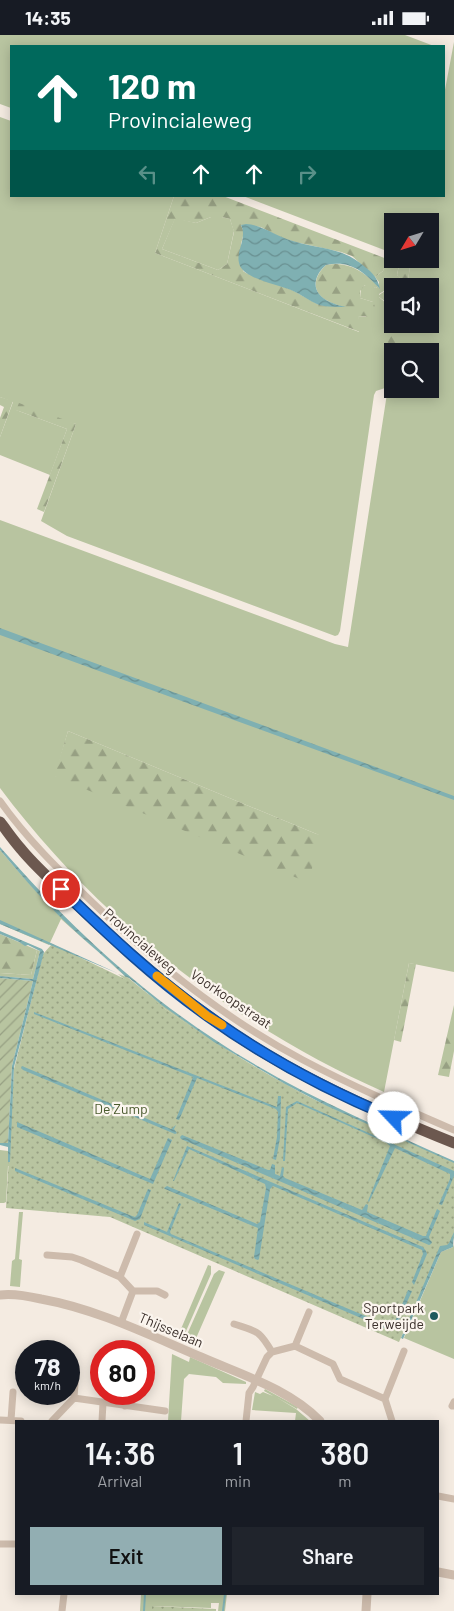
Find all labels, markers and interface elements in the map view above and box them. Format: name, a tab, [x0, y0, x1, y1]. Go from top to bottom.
text: 14:35	[25, 6, 71, 29]
text: 120 m	[108, 64, 196, 106]
icon: ahead	[25, 65, 90, 130]
text: Provincialeweg	[108, 106, 252, 132]
icon: left	[134, 160, 162, 188]
icon: ahead	[187, 160, 215, 188]
icon: ahead	[240, 160, 268, 188]
icon: right	[293, 160, 321, 188]
north arrow	[384, 213, 439, 267]
map controls	[384, 213, 439, 398]
button: sound	[384, 278, 439, 333]
button: search	[384, 343, 439, 398]
pin	[40, 868, 82, 910]
icon: arrive	[47, 875, 75, 903]
street label: Provincialeweg	[100, 904, 180, 977]
street label: Voorkoopstraat	[188, 965, 275, 1032]
position arrow	[367, 1091, 419, 1143]
park label: De Zump	[94, 1100, 148, 1117]
place label: Sportpark Terweijde	[363, 1299, 424, 1332]
street label: Thijsselaan	[136, 1308, 206, 1351]
marker: Sportpark Terweijde	[428, 1310, 440, 1322]
speed limit sign: 80	[90, 1340, 155, 1405]
text: 78	[35, 1351, 60, 1381]
text: km/h	[34, 1378, 61, 1392]
text: 14:36	[85, 1435, 155, 1471]
text: 1	[233, 1435, 243, 1471]
text: 380	[320, 1435, 369, 1471]
text: Arrival	[98, 1471, 142, 1490]
text: min	[225, 1471, 251, 1490]
text: m	[338, 1471, 352, 1490]
button: Exit	[30, 1527, 222, 1585]
button: Share	[232, 1527, 424, 1585]

